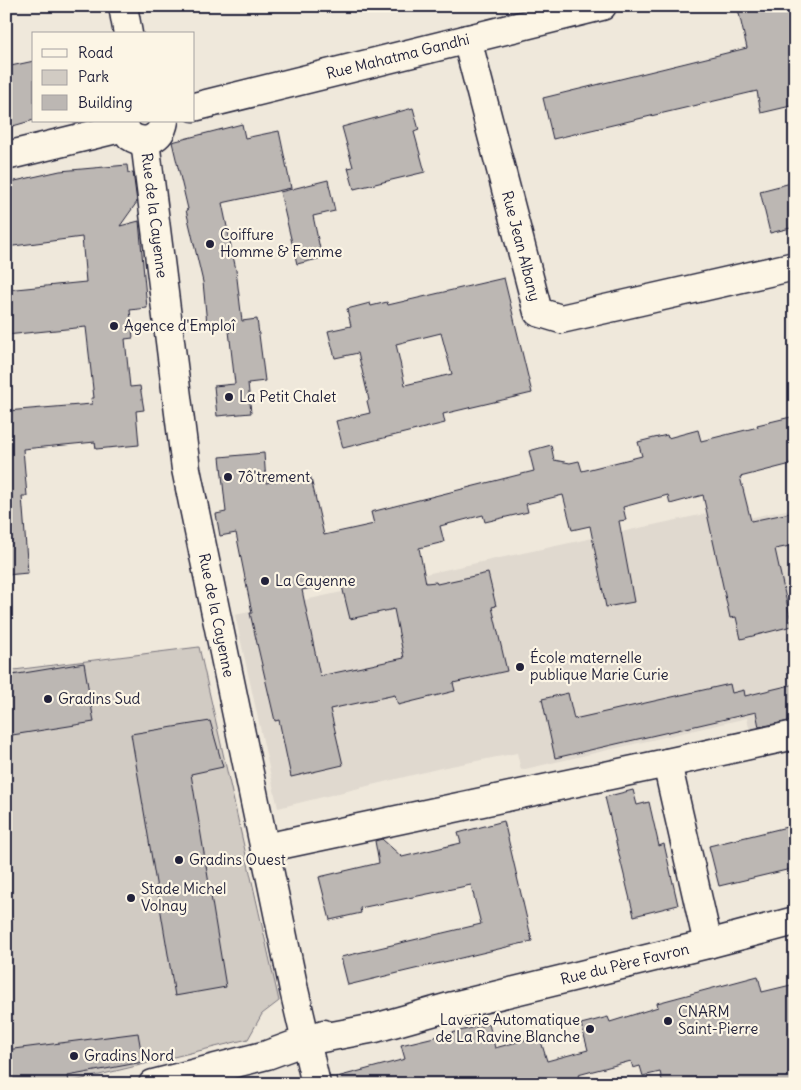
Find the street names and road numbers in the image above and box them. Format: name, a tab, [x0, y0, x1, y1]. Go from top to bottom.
street label: Rue Mahatma Gandhi	[324, 29, 471, 83]
street label: Rue de la Cayenne	[138, 152, 172, 279]
street label: Rue Jean Albany	[498, 189, 545, 303]
street label: Rue de la Cayenne	[195, 552, 239, 679]
street label: Rue du Père Favron	[558, 939, 691, 989]

